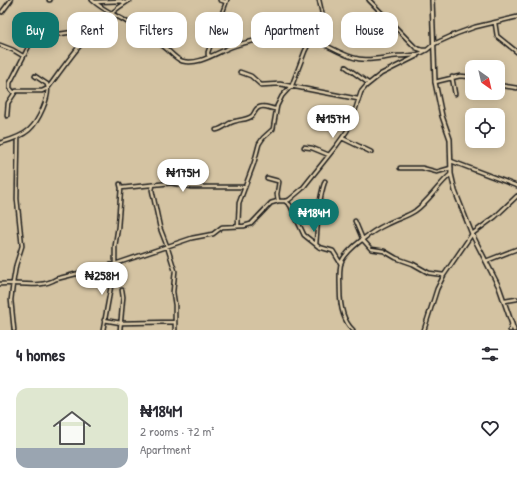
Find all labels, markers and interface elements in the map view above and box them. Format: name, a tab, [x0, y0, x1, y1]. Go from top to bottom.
chip: Buy	[12, 12, 59, 48]
chip: Rent	[67, 12, 118, 48]
chip: Filters	[126, 12, 187, 48]
chip: New	[195, 12, 243, 48]
chip: Apartment	[251, 12, 333, 48]
chip: House	[341, 12, 398, 48]
north arrow	[465, 60, 505, 100]
map controls	[465, 60, 505, 148]
pin: ₦157M	[305, 105, 361, 139]
button: locate	[465, 108, 505, 148]
text: ₦157M	[316, 109, 350, 127]
pin: ₦175M	[155, 159, 211, 193]
text: ₦175M	[166, 163, 200, 181]
pin: ₦184M	[286, 199, 342, 233]
text: ₦184M	[298, 203, 330, 221]
pin: ₦258M	[74, 262, 130, 296]
text: ₦258M	[85, 266, 119, 284]
text: 4 homes	[16, 343, 65, 366]
icon: filters	[479, 343, 501, 365]
text: ₦184M	[140, 399, 182, 422]
icon: home	[48, 404, 96, 452]
icon: heart	[479, 417, 501, 439]
text: 2 rooms · 72 m²	[140, 422, 214, 440]
text: Apartment	[140, 440, 191, 458]

